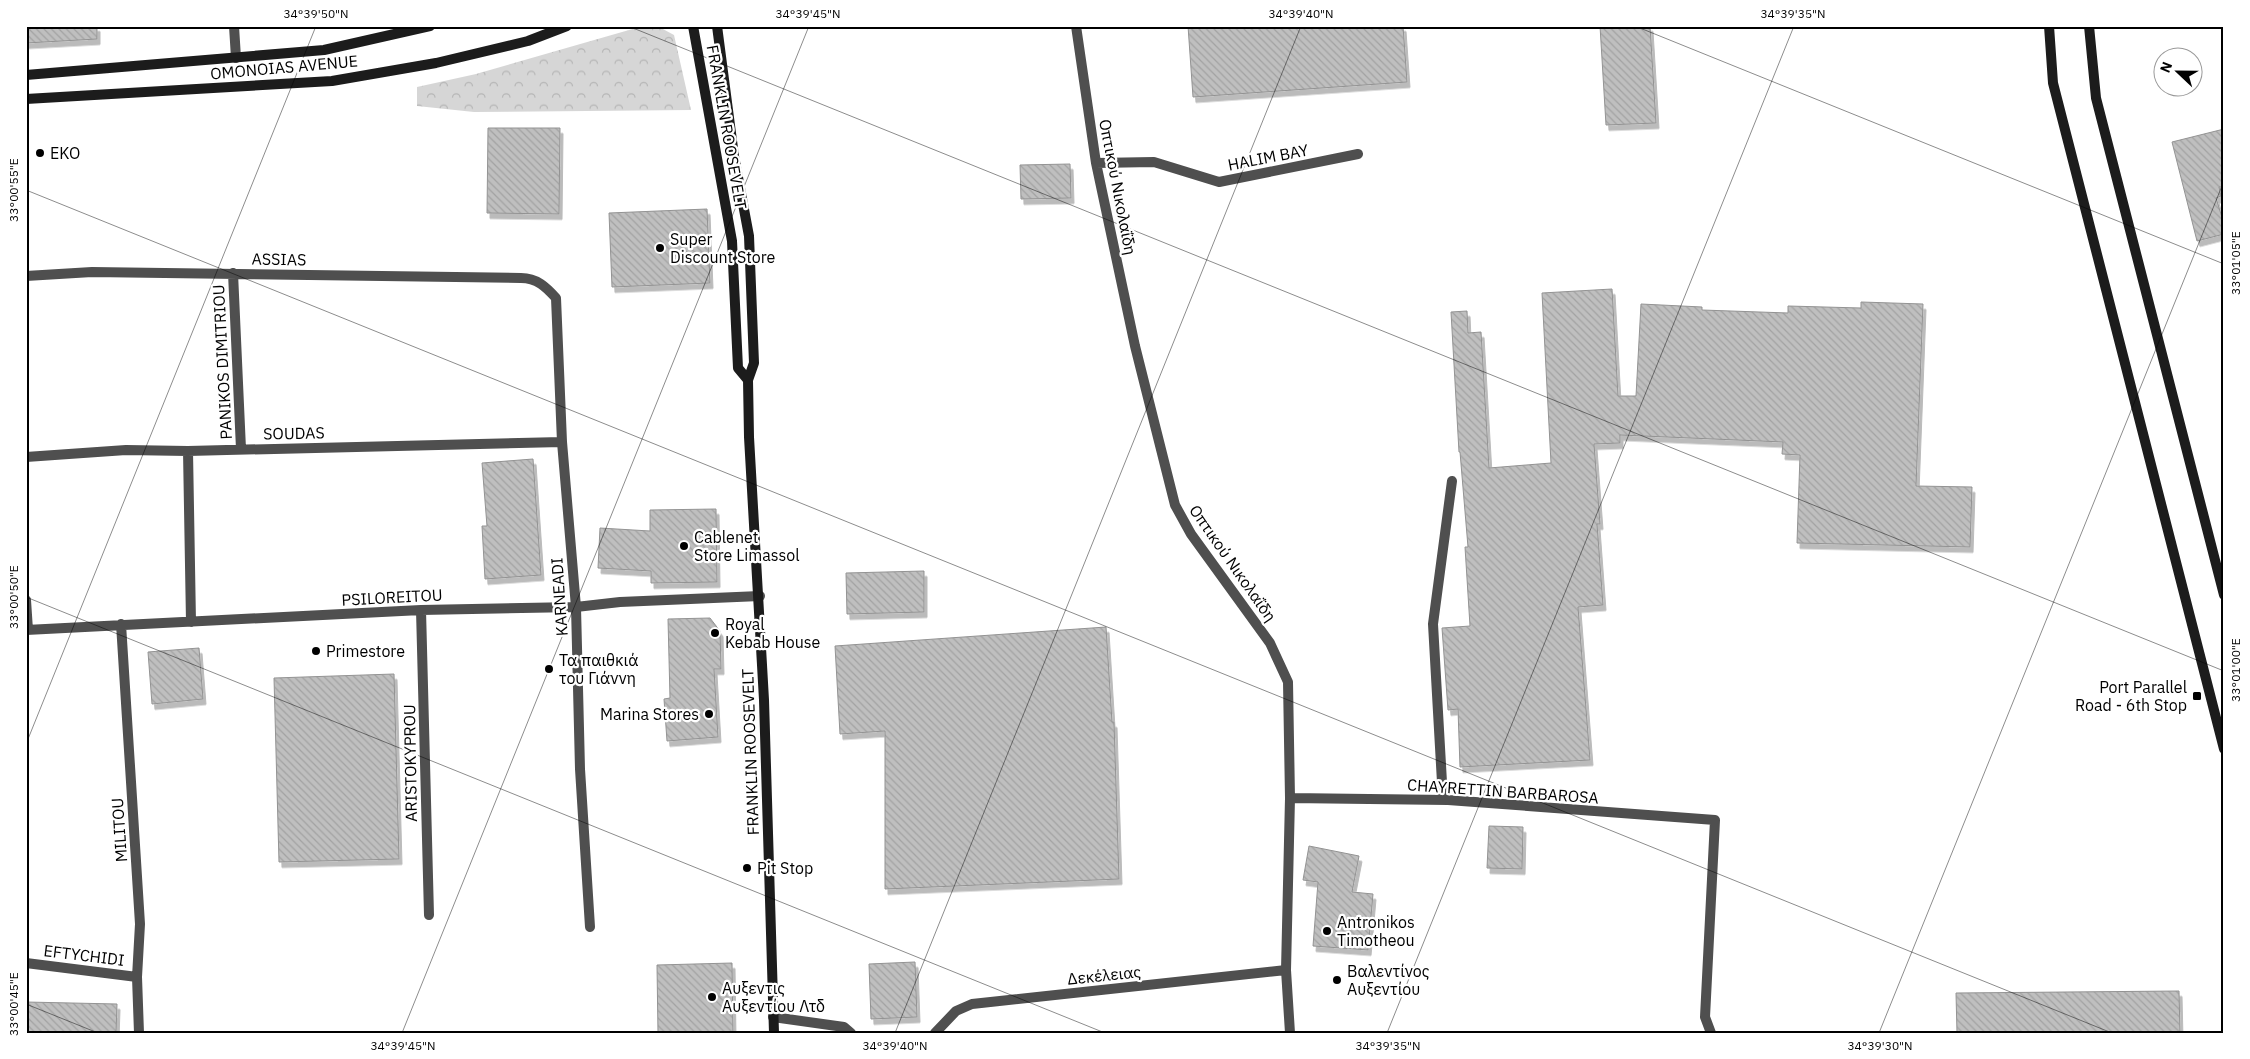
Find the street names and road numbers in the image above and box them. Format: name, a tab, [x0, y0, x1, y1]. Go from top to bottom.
street label: FRANKLIN ROOSEVELT	[703, 43, 751, 211]
street label: OMONOIAS AVENUE	[209, 51, 359, 83]
street label: Οπτικού Νικολαΐδη	[1095, 117, 1141, 257]
street label: HALIM BAY	[1226, 139, 1311, 175]
street label: ASSIAS	[252, 249, 306, 269]
street label: PANIKOS DIMITRIOU	[208, 284, 236, 440]
street label: SOUDAS	[263, 422, 325, 444]
street label: Οπτικού Νικολαΐδη	[1185, 501, 1281, 625]
street label: KARNEADI	[546, 557, 572, 637]
street label: PSILOREITOU	[341, 584, 443, 610]
street label: FRANKLIN ROOSEVELT	[737, 668, 763, 836]
street label: ARISTOKYPROU	[399, 704, 421, 822]
street label: CHAYRETTIN BARBAROSA	[1407, 774, 1599, 808]
street label: MILITOU	[107, 797, 131, 863]
street label: EFTYCHIDI	[42, 940, 126, 970]
street label: Δεκέλειας	[1066, 961, 1142, 989]

